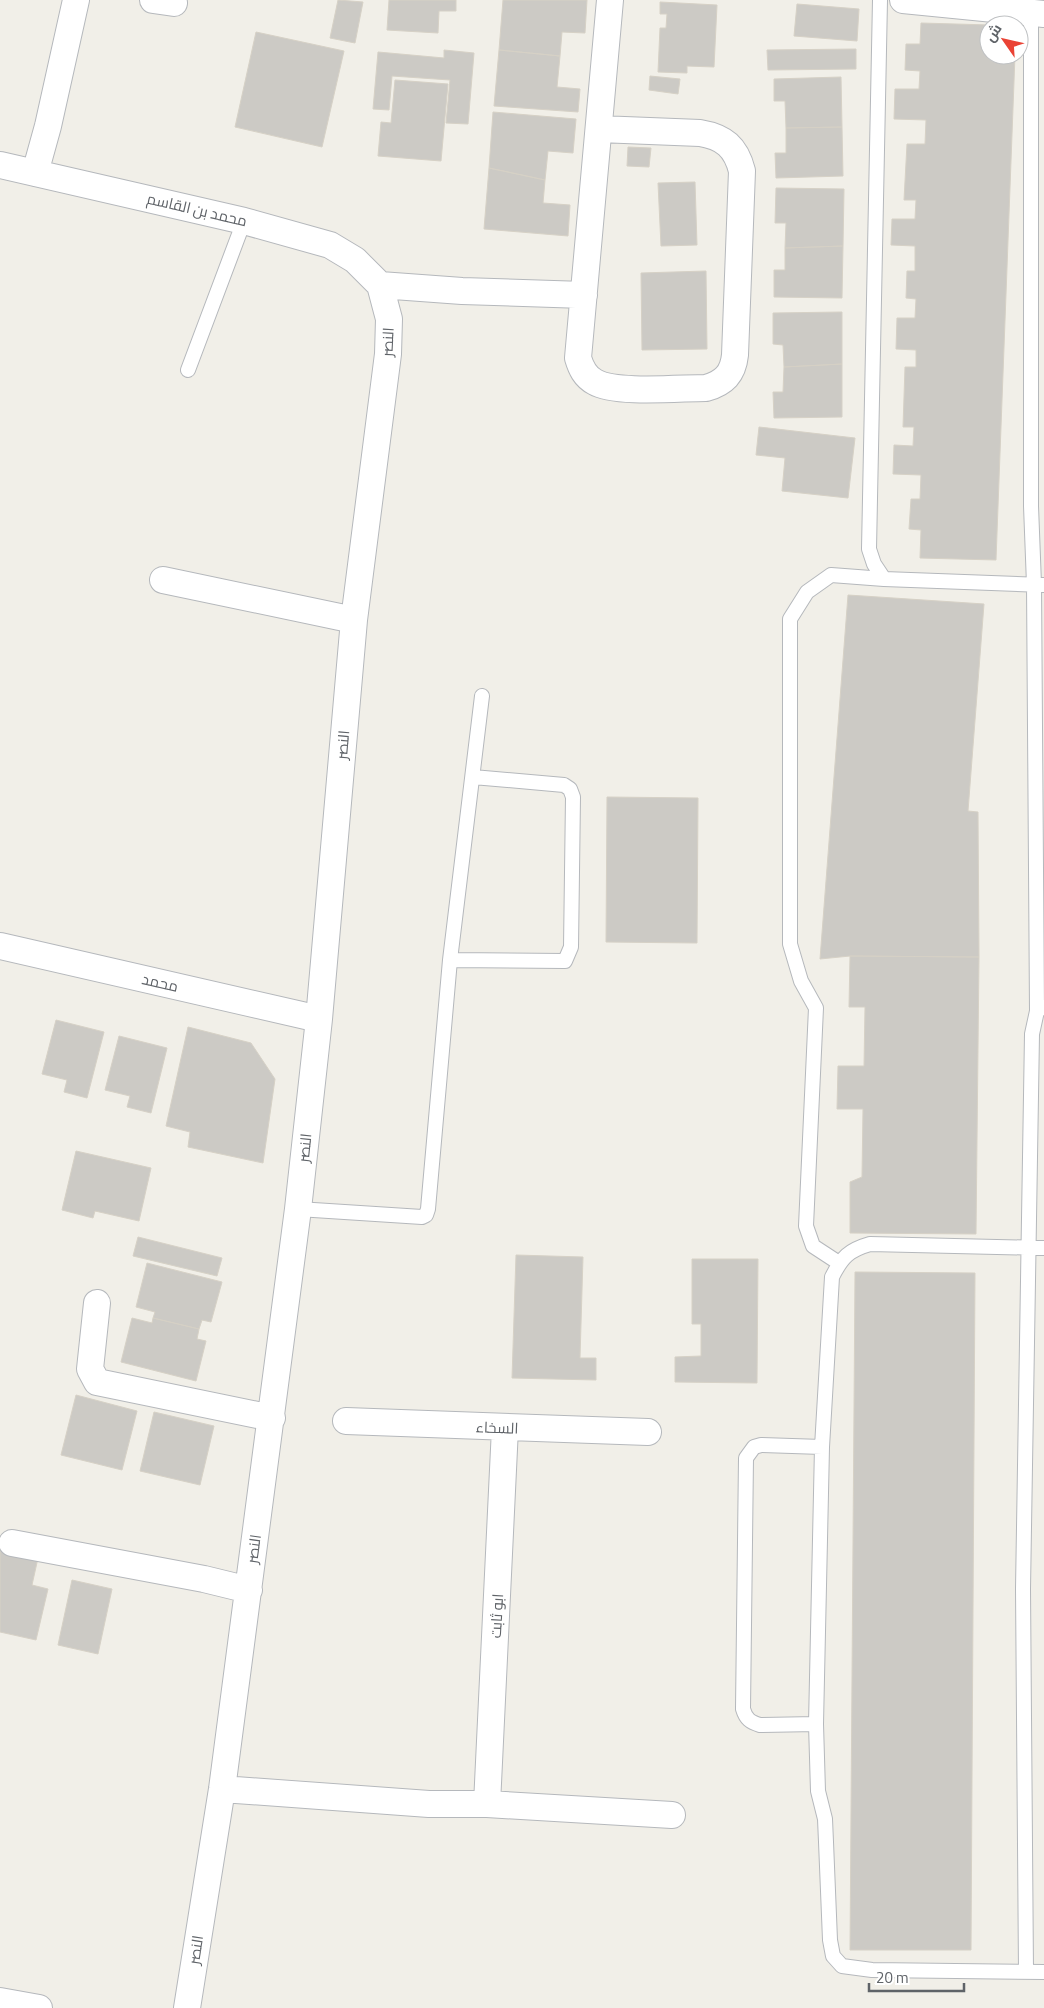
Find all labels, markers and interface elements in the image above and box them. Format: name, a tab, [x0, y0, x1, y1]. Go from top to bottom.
north arrow	[979, 15, 1029, 65]
text: ش	[979, 19, 1007, 46]
street label: محمد بن القاسم	[145, 187, 250, 232]
street label: النصر	[375, 327, 400, 358]
street label: النصر	[330, 729, 355, 762]
street label: محمد	[140, 967, 181, 998]
street label: النصر	[291, 1132, 317, 1165]
street label: السخاء	[475, 1415, 519, 1440]
street label: النصر	[240, 1533, 267, 1566]
street label: ابو ثابت	[484, 1593, 509, 1639]
street label: النصر	[182, 1934, 209, 1967]
scale bar	[869, 1960, 964, 1992]
text: 20 m	[876, 1966, 909, 1989]

